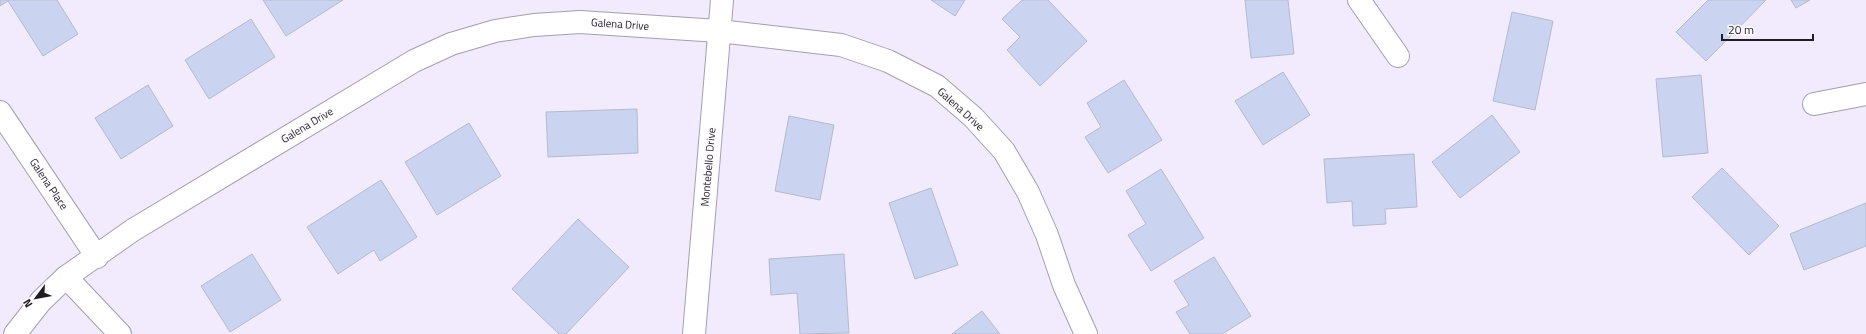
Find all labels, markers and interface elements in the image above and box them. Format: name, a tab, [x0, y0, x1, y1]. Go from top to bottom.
street label: Galena Drive	[590, 14, 650, 34]
scale bar	[1722, 16, 1813, 42]
text: 20 m	[1728, 20, 1754, 39]
street label: Galena Drive	[934, 84, 988, 135]
street label: Galena Drive	[278, 103, 336, 147]
street label: Montebello Drive	[697, 127, 719, 207]
street label: Galena Place	[26, 155, 72, 213]
north arrow	[16, 278, 56, 318]
text: N	[19, 296, 36, 311]

